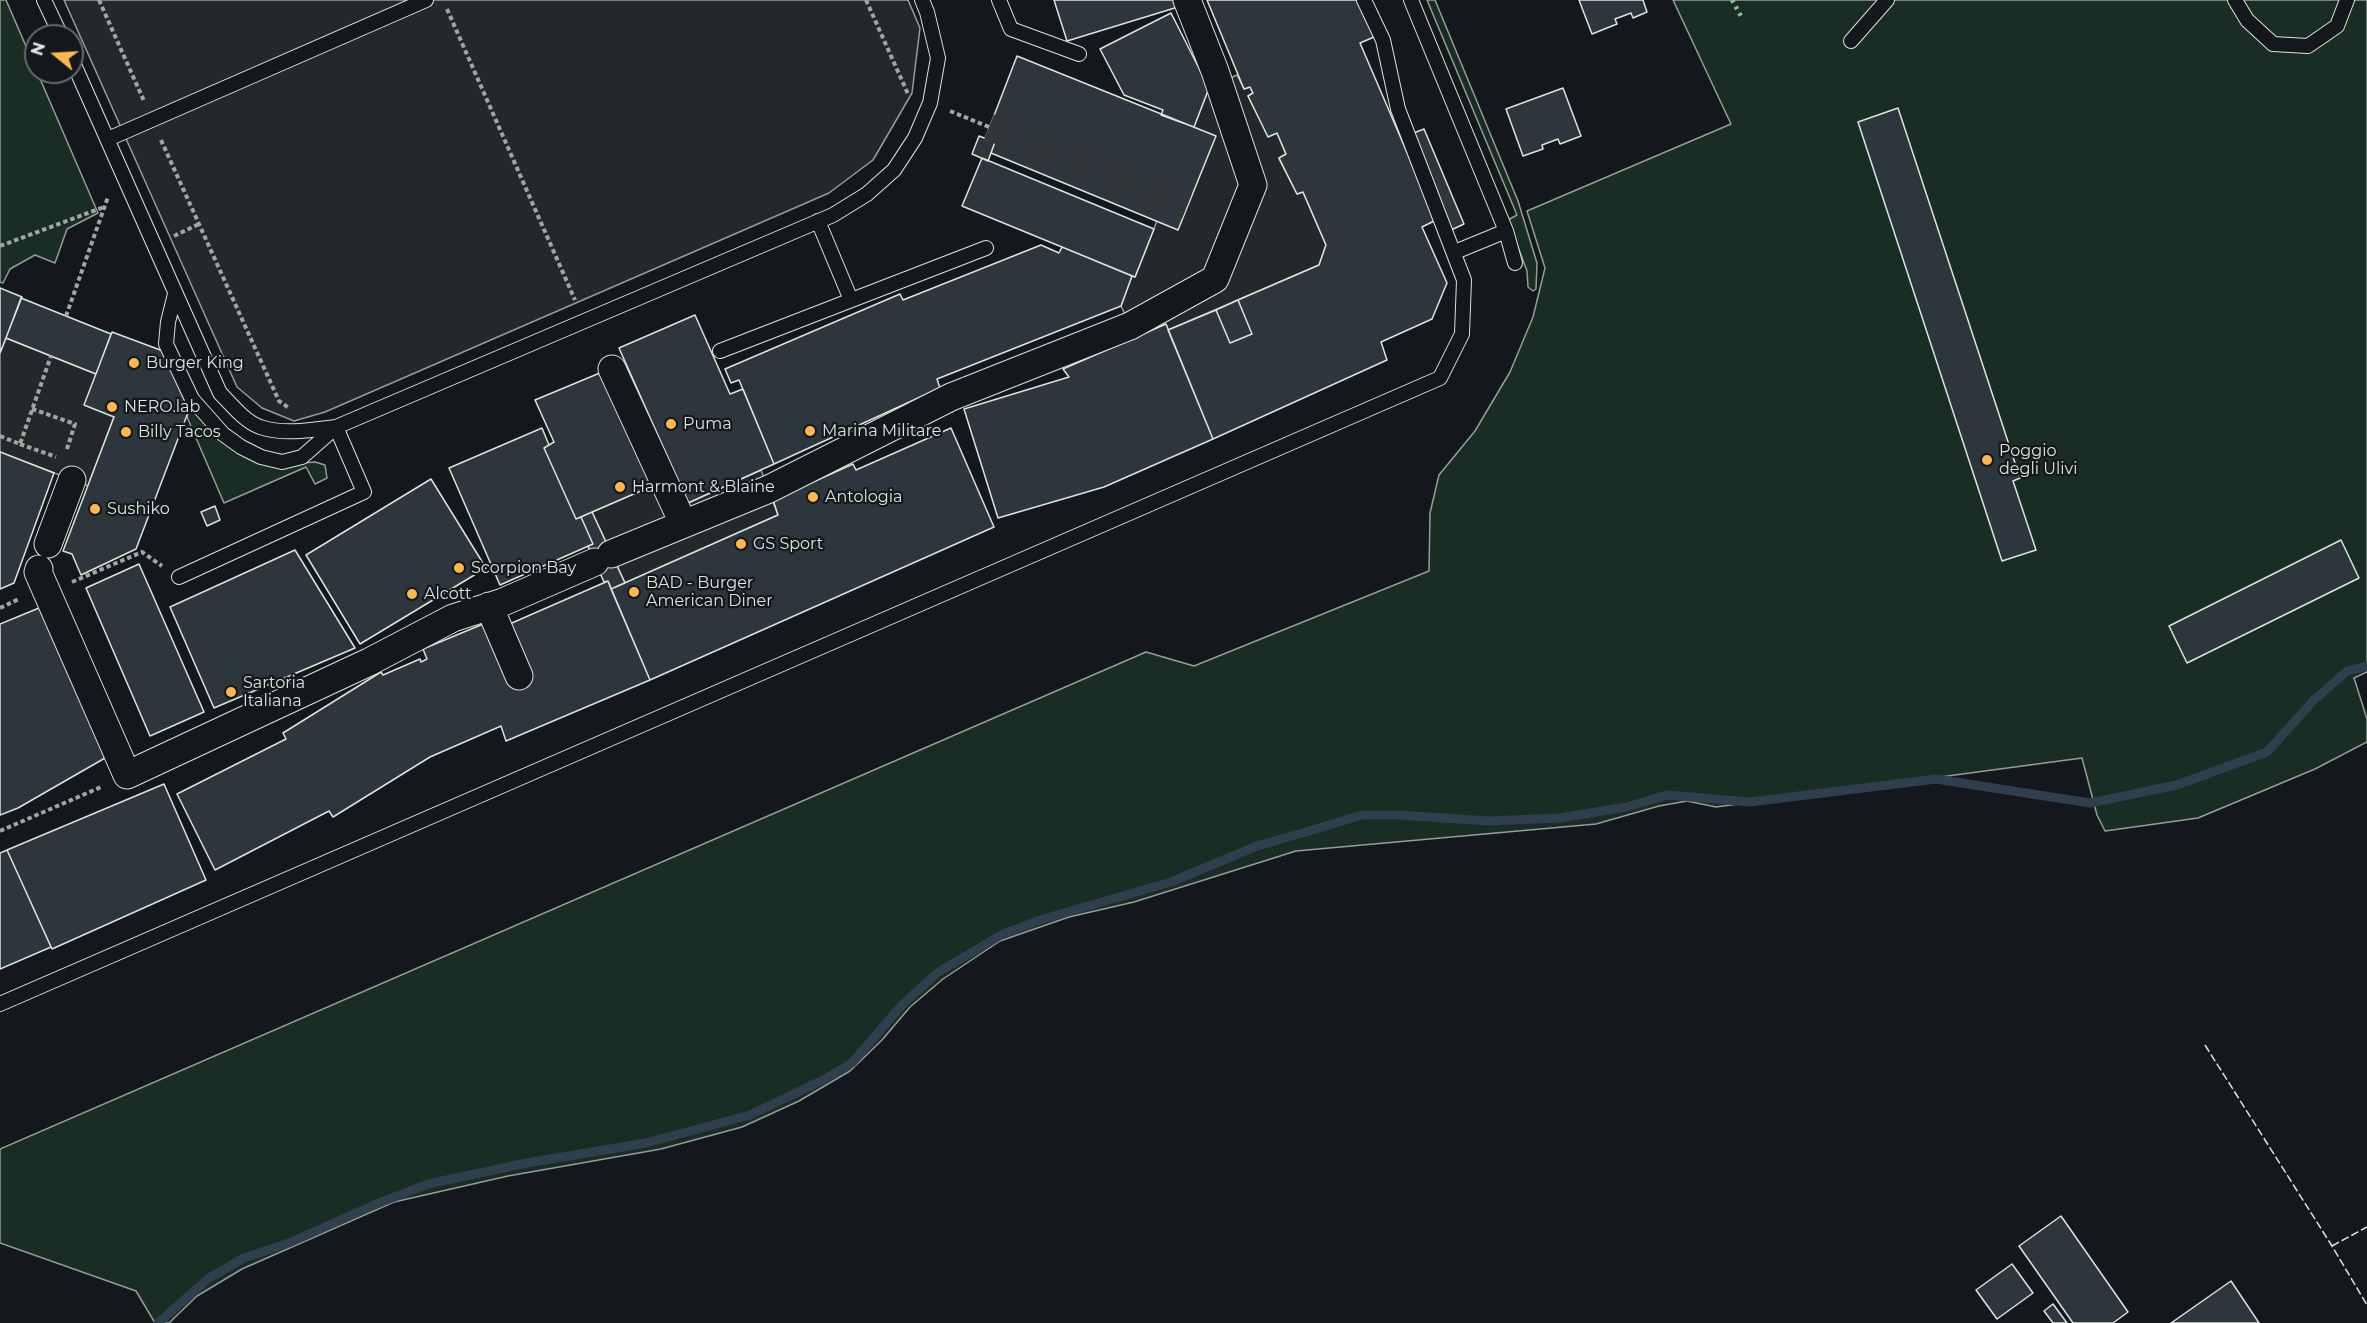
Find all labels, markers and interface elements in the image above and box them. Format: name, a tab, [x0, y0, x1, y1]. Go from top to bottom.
north arrow	[24, 24, 84, 84]
text: N	[27, 40, 49, 58]
place label: Burger King	[146, 353, 244, 373]
marker: Burger King	[127, 356, 141, 370]
place label: NERO.lab	[124, 397, 200, 417]
marker: NERO.lab	[105, 400, 119, 414]
place label: Puma	[683, 414, 732, 434]
marker: Puma	[664, 417, 678, 431]
place label: Marina Militare	[822, 421, 941, 441]
place label: Billy Tacos	[138, 422, 221, 442]
marker: Marina Militare	[803, 424, 817, 438]
marker: Billy Tacos	[119, 425, 133, 439]
place label: Poggio degli Ulivi	[1999, 441, 2078, 479]
marker: Poggio degli Ulivi	[1980, 453, 1994, 467]
place label: Harmont & Blaine	[632, 477, 775, 497]
marker: Harmont & Blaine	[613, 480, 627, 494]
place label: Antologia	[825, 487, 903, 507]
marker: Antologia	[806, 490, 820, 504]
place label: Sushiko	[107, 499, 170, 519]
marker: Sushiko	[88, 502, 102, 516]
place label: GS Sport	[753, 534, 823, 554]
marker: GS Sport	[734, 537, 748, 551]
place label: Scorpion Bay	[471, 558, 576, 578]
marker: Scorpion Bay	[452, 561, 466, 575]
place label: BAD - Burger American Diner	[646, 573, 773, 611]
place label: Alcott	[424, 584, 471, 604]
marker: BAD - Burger American Diner	[627, 585, 641, 599]
marker: Alcott	[405, 587, 419, 601]
place label: Sartoria Italiana	[243, 673, 305, 711]
marker: Sartoria Italiana	[224, 685, 238, 699]

